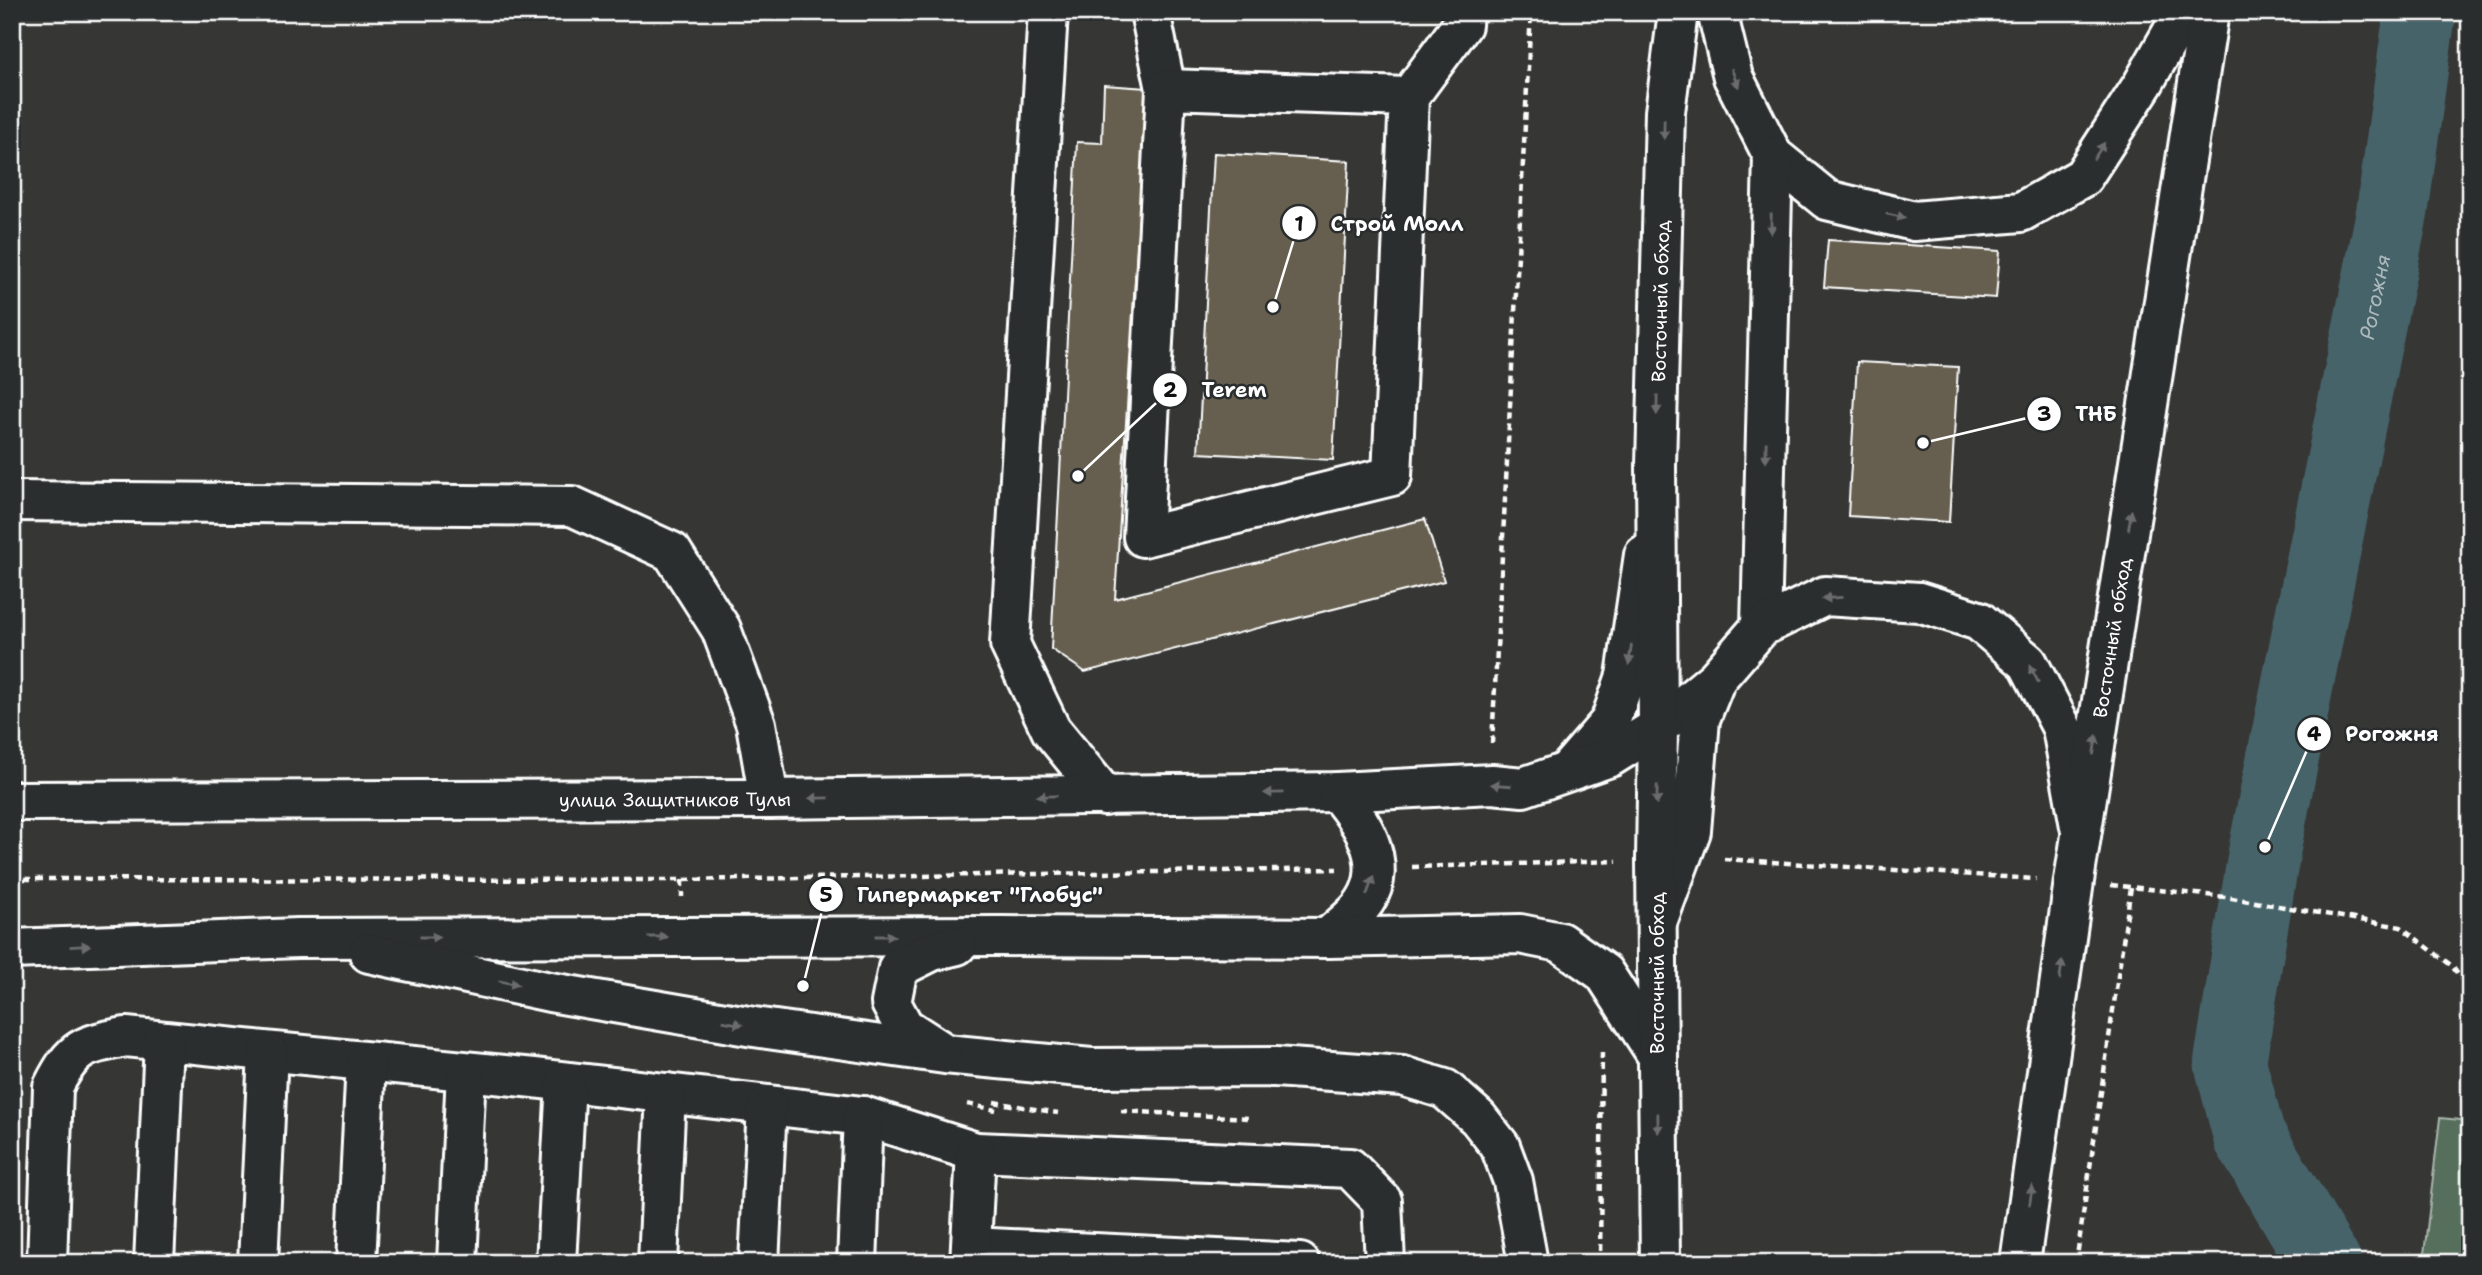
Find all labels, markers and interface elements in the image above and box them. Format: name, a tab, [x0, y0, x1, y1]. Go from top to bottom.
one-way arrow	[1729, 68, 1740, 89]
one-way arrow	[1659, 118, 1670, 140]
one-way arrow	[2093, 141, 2106, 161]
callout: Строй Молл	[1281, 202, 1477, 244]
text: 1	[1294, 210, 1304, 238]
text: Строй Молл	[1331, 210, 1464, 238]
one-way arrow	[1885, 211, 1907, 222]
one-way arrow	[1766, 214, 1777, 236]
street label: Восточный обход	[1646, 220, 1675, 382]
water label: Рогожня	[2353, 252, 2397, 342]
callout: Terem	[1152, 369, 1280, 411]
text: 2	[1163, 376, 1178, 404]
text: Terem	[1201, 376, 1267, 404]
callout: ТНБ	[2026, 393, 2131, 435]
one-way arrow	[1652, 394, 1663, 416]
text: 3	[2037, 400, 2051, 428]
text: ТНБ	[2075, 400, 2117, 428]
one-way arrow	[1760, 441, 1771, 463]
one-way arrow	[2125, 509, 2136, 531]
street label: Восточный обход	[2087, 556, 2137, 720]
one-way arrow	[1821, 592, 1843, 603]
one-way arrow	[1624, 645, 1635, 667]
one-way arrow	[2028, 664, 2039, 684]
callout: Рогожня	[2297, 713, 2453, 755]
text: 4	[2307, 720, 2322, 748]
text: Рогожня	[2345, 720, 2439, 748]
one-way arrow	[2090, 734, 2101, 756]
one-way arrow	[1490, 779, 1512, 790]
one-way arrow	[1651, 785, 1662, 807]
street label: улица Защитников Тулы	[559, 786, 791, 812]
one-way arrow	[1263, 787, 1285, 799]
one-way arrow	[1035, 790, 1057, 802]
one-way arrow	[808, 793, 830, 804]
callout: Гипермаркет "Глобус"	[808, 874, 1117, 916]
one-way arrow	[1365, 875, 1376, 896]
text: 5	[819, 881, 833, 909]
text: Гипермаркет "Глобус"	[857, 881, 1103, 909]
street label: Восточный обход	[1645, 892, 1670, 1054]
one-way arrow	[875, 930, 897, 942]
one-way arrow	[647, 931, 669, 943]
one-way arrow	[420, 932, 442, 943]
one-way arrow	[70, 940, 92, 951]
one-way arrow	[2056, 959, 2067, 981]
one-way arrow	[498, 978, 520, 989]
one-way arrow	[722, 1018, 744, 1029]
one-way arrow	[1652, 1112, 1664, 1134]
one-way arrow	[2025, 1184, 2036, 1206]

